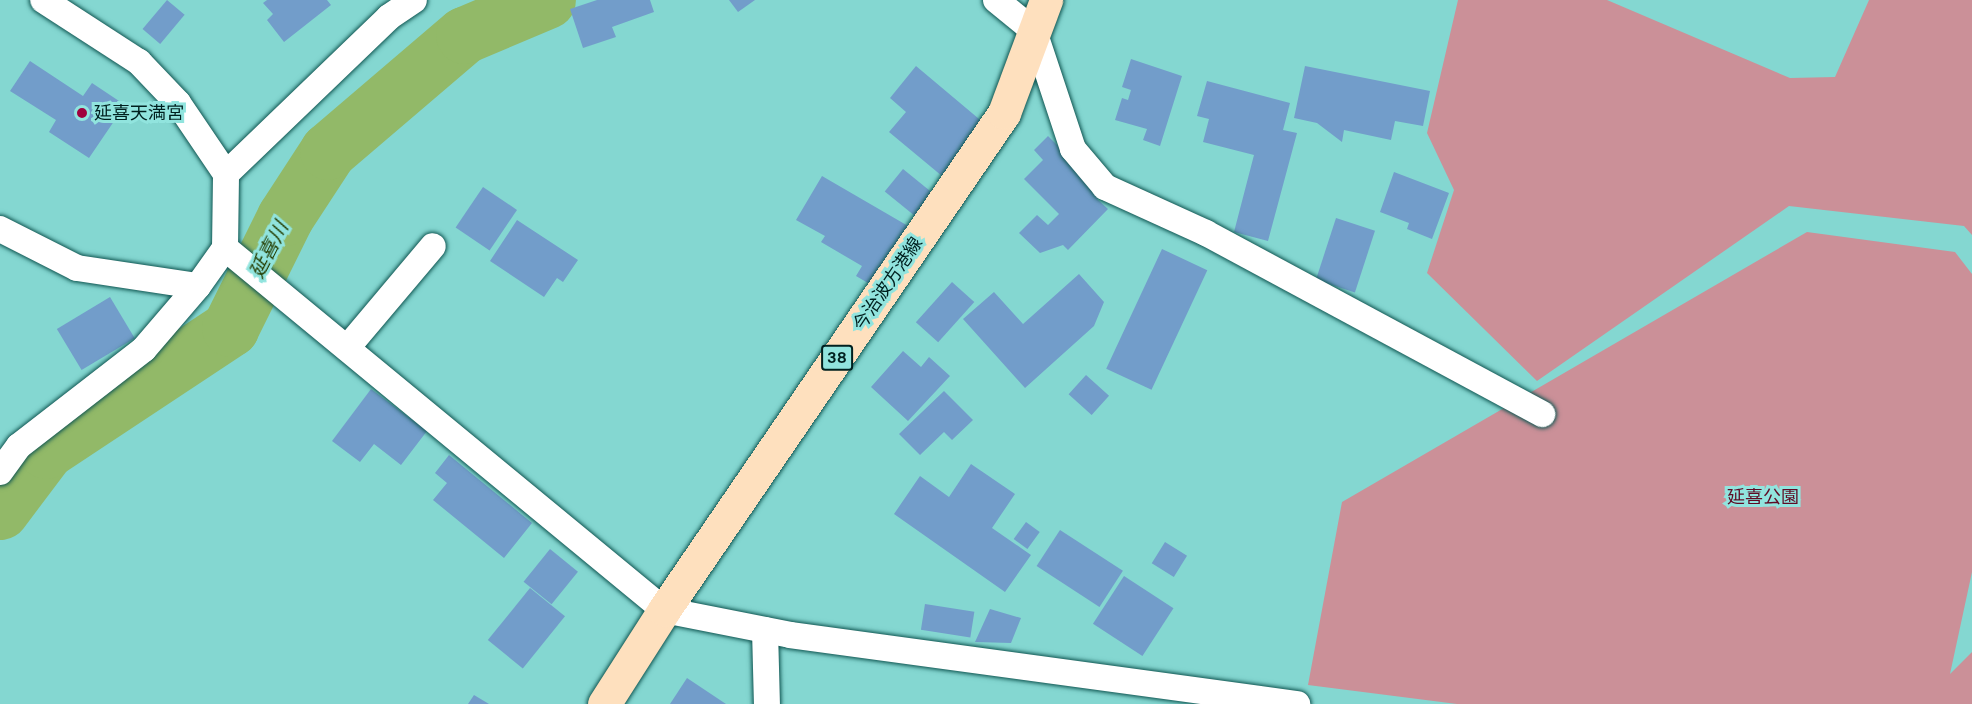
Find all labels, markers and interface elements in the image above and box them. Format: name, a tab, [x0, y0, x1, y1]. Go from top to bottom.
place label: 延喜天満宮	[94, 102, 184, 124]
marker: 延喜天満宮	[75, 106, 89, 120]
water label: 延喜川	[245, 218, 293, 282]
street label: 今治波方港線	[849, 233, 927, 335]
road number: 38	[820, 345, 854, 371]
park label: 延喜公園	[1727, 486, 1799, 508]

